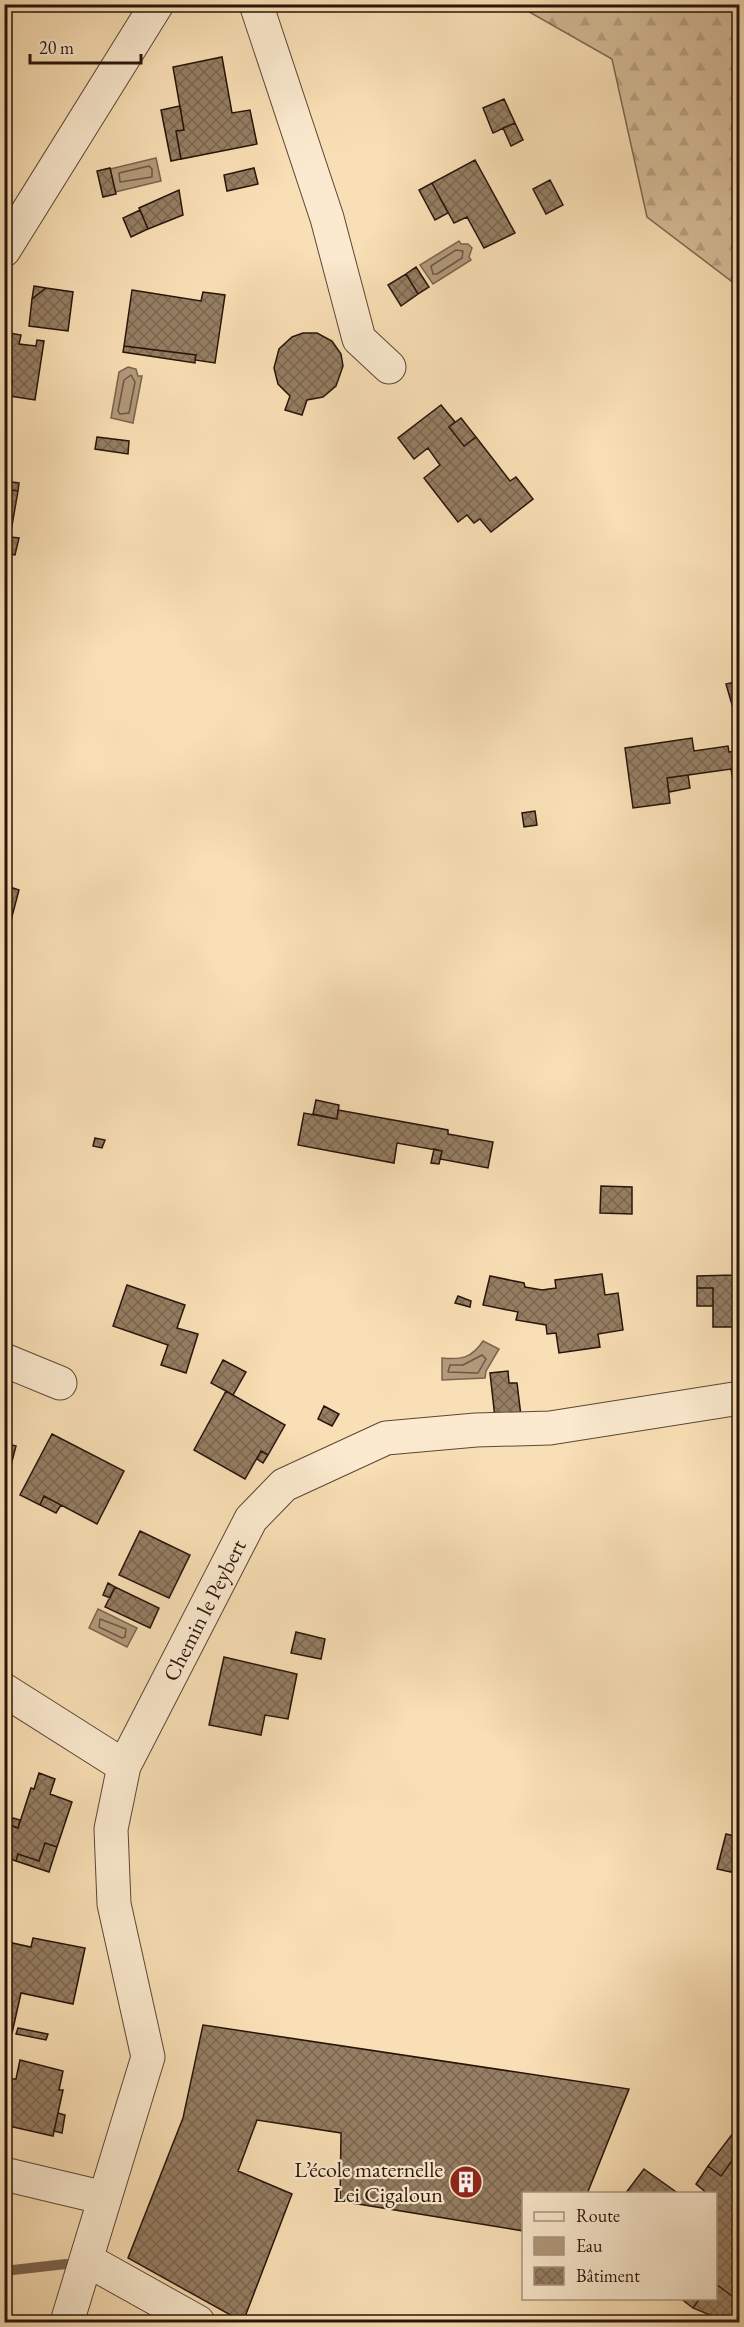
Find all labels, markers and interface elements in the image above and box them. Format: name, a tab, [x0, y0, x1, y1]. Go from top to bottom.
scale bar	[30, 27, 141, 65]
text: 20 m	[39, 36, 74, 59]
street label: Chemin le Peybert	[156, 1534, 253, 1686]
place label: L’école maternelle Lei Cigaloun	[294, 2155, 443, 2209]
building icon: L’école maternelle Lei Cigaloun	[448, 2164, 484, 2200]
legend	[522, 2192, 717, 2300]
text: Route	[576, 2204, 620, 2227]
text: Eau	[576, 2234, 603, 2257]
text: Bâtiment	[576, 2264, 640, 2287]

